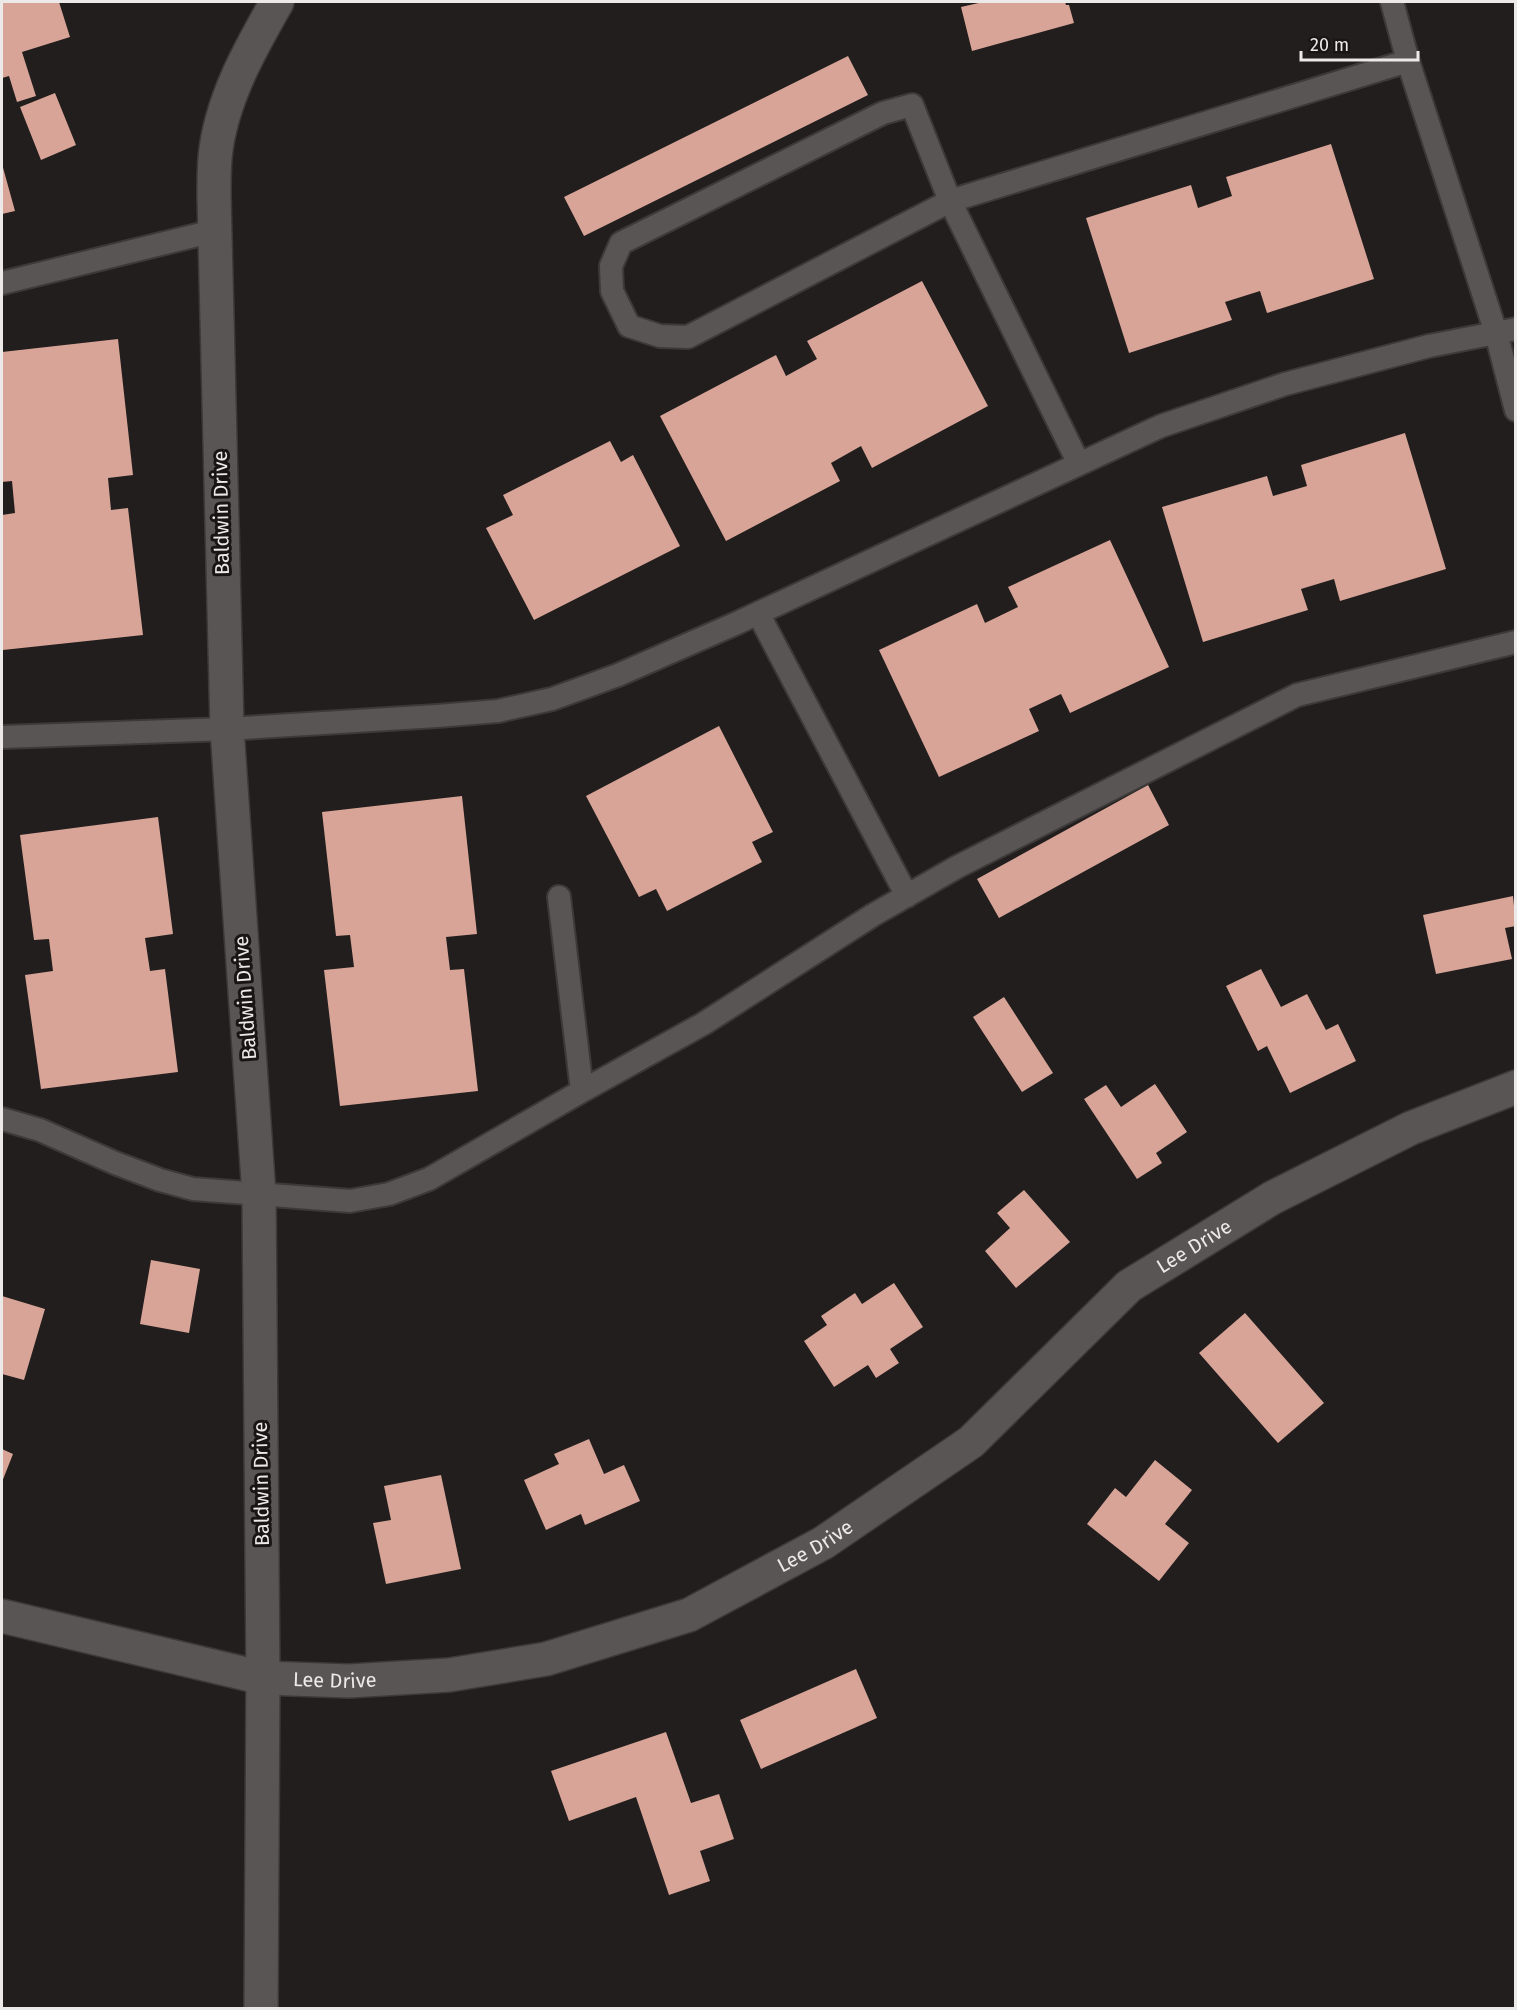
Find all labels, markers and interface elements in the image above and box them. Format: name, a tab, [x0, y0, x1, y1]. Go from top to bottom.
scale bar	[1301, 24, 1418, 62]
text: 20 m	[1310, 34, 1349, 56]
street label: Baldwin Drive	[208, 451, 234, 575]
street label: Baldwin Drive	[229, 935, 261, 1061]
street label: Lee Drive	[1152, 1214, 1236, 1278]
street label: Baldwin Drive	[248, 1422, 274, 1546]
street label: Lee Drive	[773, 1514, 857, 1577]
street label: Lee Drive	[293, 1667, 377, 1693]

